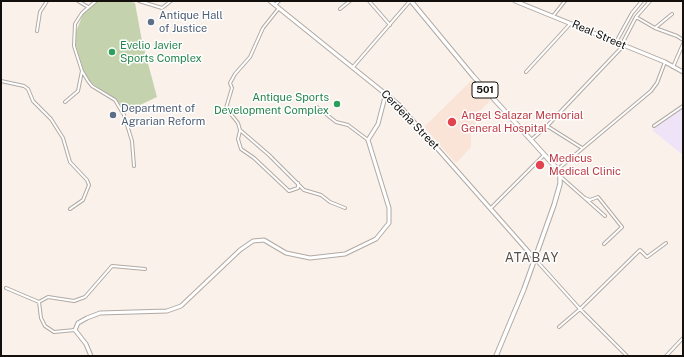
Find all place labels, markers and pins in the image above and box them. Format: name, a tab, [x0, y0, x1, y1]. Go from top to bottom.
place label: Antique Hall of Justice	[159, 9, 223, 35]
marker: Antique Hall of Justice	[146, 17, 156, 27]
place label: Evelio Javier Sports Complex	[120, 39, 202, 65]
marker: Evelio Javier Sports Complex	[107, 47, 117, 57]
place label: Antique Sports Development Complex	[214, 91, 329, 117]
marker: Antique Sports Development Complex	[332, 99, 342, 109]
place label: Department of Agrarian Reform	[121, 102, 205, 128]
place label: Angel Salazar Memorial General Hospital	[461, 109, 583, 135]
marker: Department of Agrarian Reform	[108, 110, 118, 120]
marker: Angel Salazar Memorial General Hospital	[446, 116, 458, 128]
place label: Medicus Medical Clinic	[549, 152, 621, 178]
marker: Medicus Medical Clinic	[534, 159, 546, 171]

